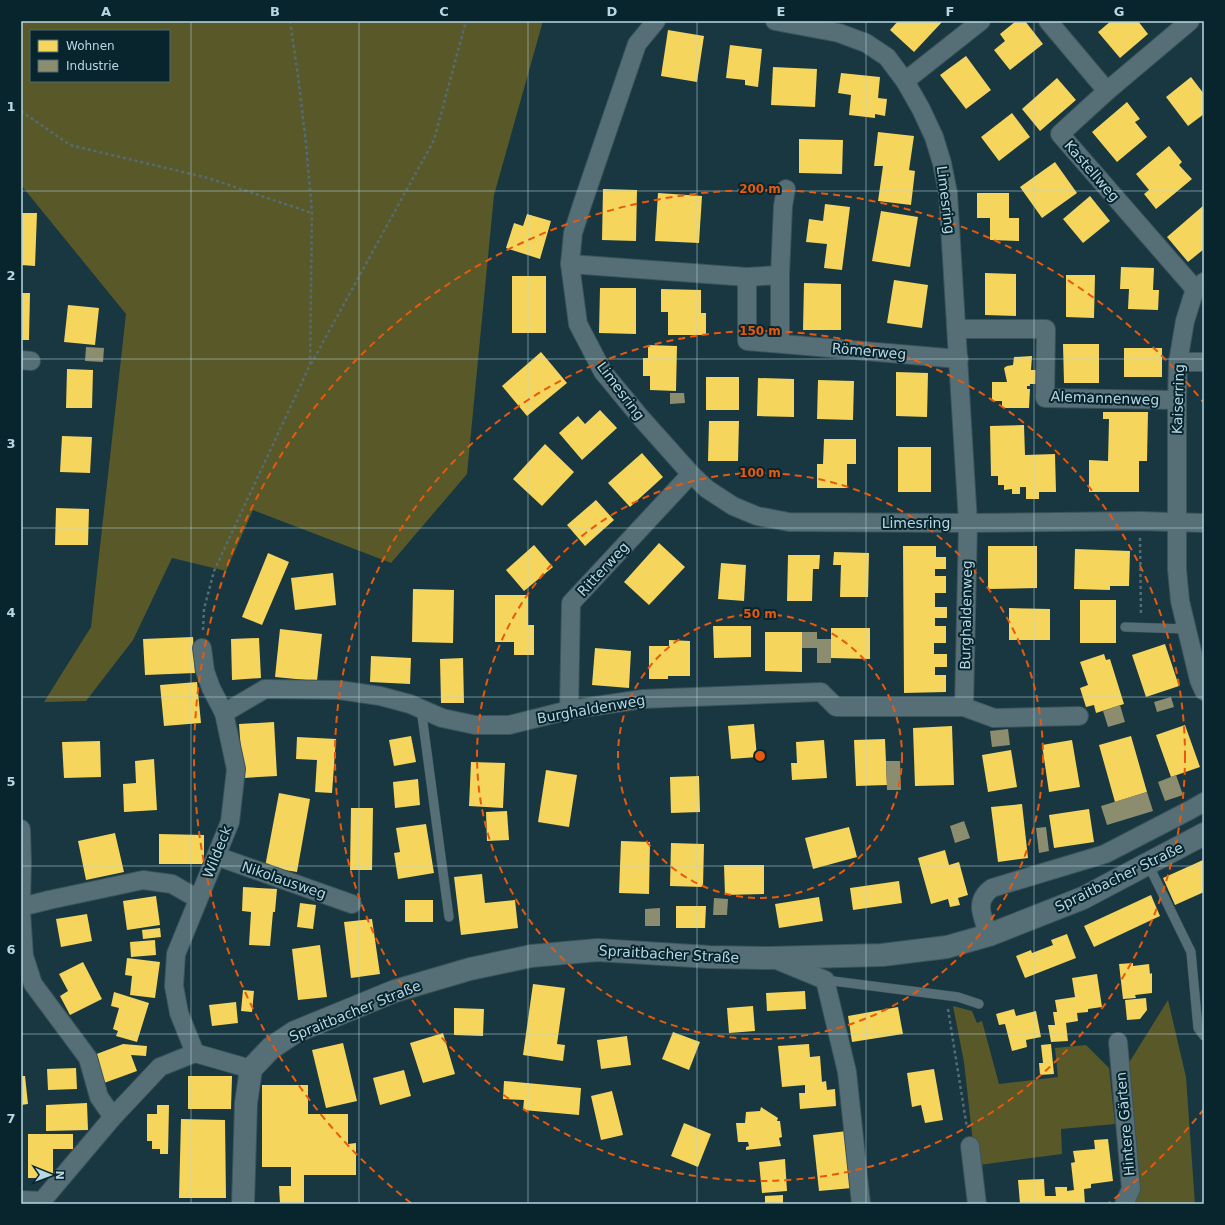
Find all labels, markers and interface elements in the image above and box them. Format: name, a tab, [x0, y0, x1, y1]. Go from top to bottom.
text: A	[101, 4, 111, 19]
text: B	[270, 4, 280, 19]
text: C	[439, 4, 449, 19]
text: D	[607, 4, 618, 19]
text: E	[777, 4, 785, 19]
text: F	[946, 4, 954, 19]
text: G	[1114, 4, 1124, 19]
legend	[30, 30, 170, 82]
text: Wohnen	[66, 39, 115, 53]
text: Industrie	[66, 59, 119, 73]
text: 1	[6, 99, 16, 114]
street label: Kastellweg	[1061, 137, 1123, 205]
street label: Limesring	[934, 165, 958, 235]
text: 200 m	[739, 182, 781, 196]
text: 2	[6, 268, 16, 283]
text: 150 m	[739, 324, 781, 338]
street label: Römerweg	[831, 340, 907, 362]
street label: Limesring	[594, 359, 648, 423]
street label: Kaiserring	[1169, 364, 1187, 434]
street label: Alemannenweg	[1051, 388, 1159, 408]
text: 3	[6, 436, 16, 451]
text: 100 m	[739, 466, 781, 480]
street label: Limesring	[882, 515, 950, 531]
street label: Ritterweg	[574, 539, 632, 599]
street label: Burghaldenweg	[957, 560, 975, 670]
text: 4	[6, 605, 16, 620]
text: 50 m	[743, 607, 777, 621]
street label: Burghaldenweg	[536, 692, 646, 726]
centre of rings	[753, 749, 767, 763]
text: 5	[6, 774, 16, 789]
street label: Wildeck	[199, 823, 235, 880]
street label: Spraitbacher Straße	[1052, 839, 1186, 915]
street label: Nikolausweg	[240, 858, 328, 902]
text: 6	[6, 942, 16, 957]
street label: Spraitbacher Straße	[598, 942, 740, 966]
street label: Spraitbacher Straße	[287, 977, 423, 1045]
street label: Hintere Gärten	[1112, 1071, 1138, 1177]
text: 7	[6, 1111, 16, 1126]
north arrow	[30, 1155, 70, 1195]
text: N	[53, 1170, 66, 1180]

